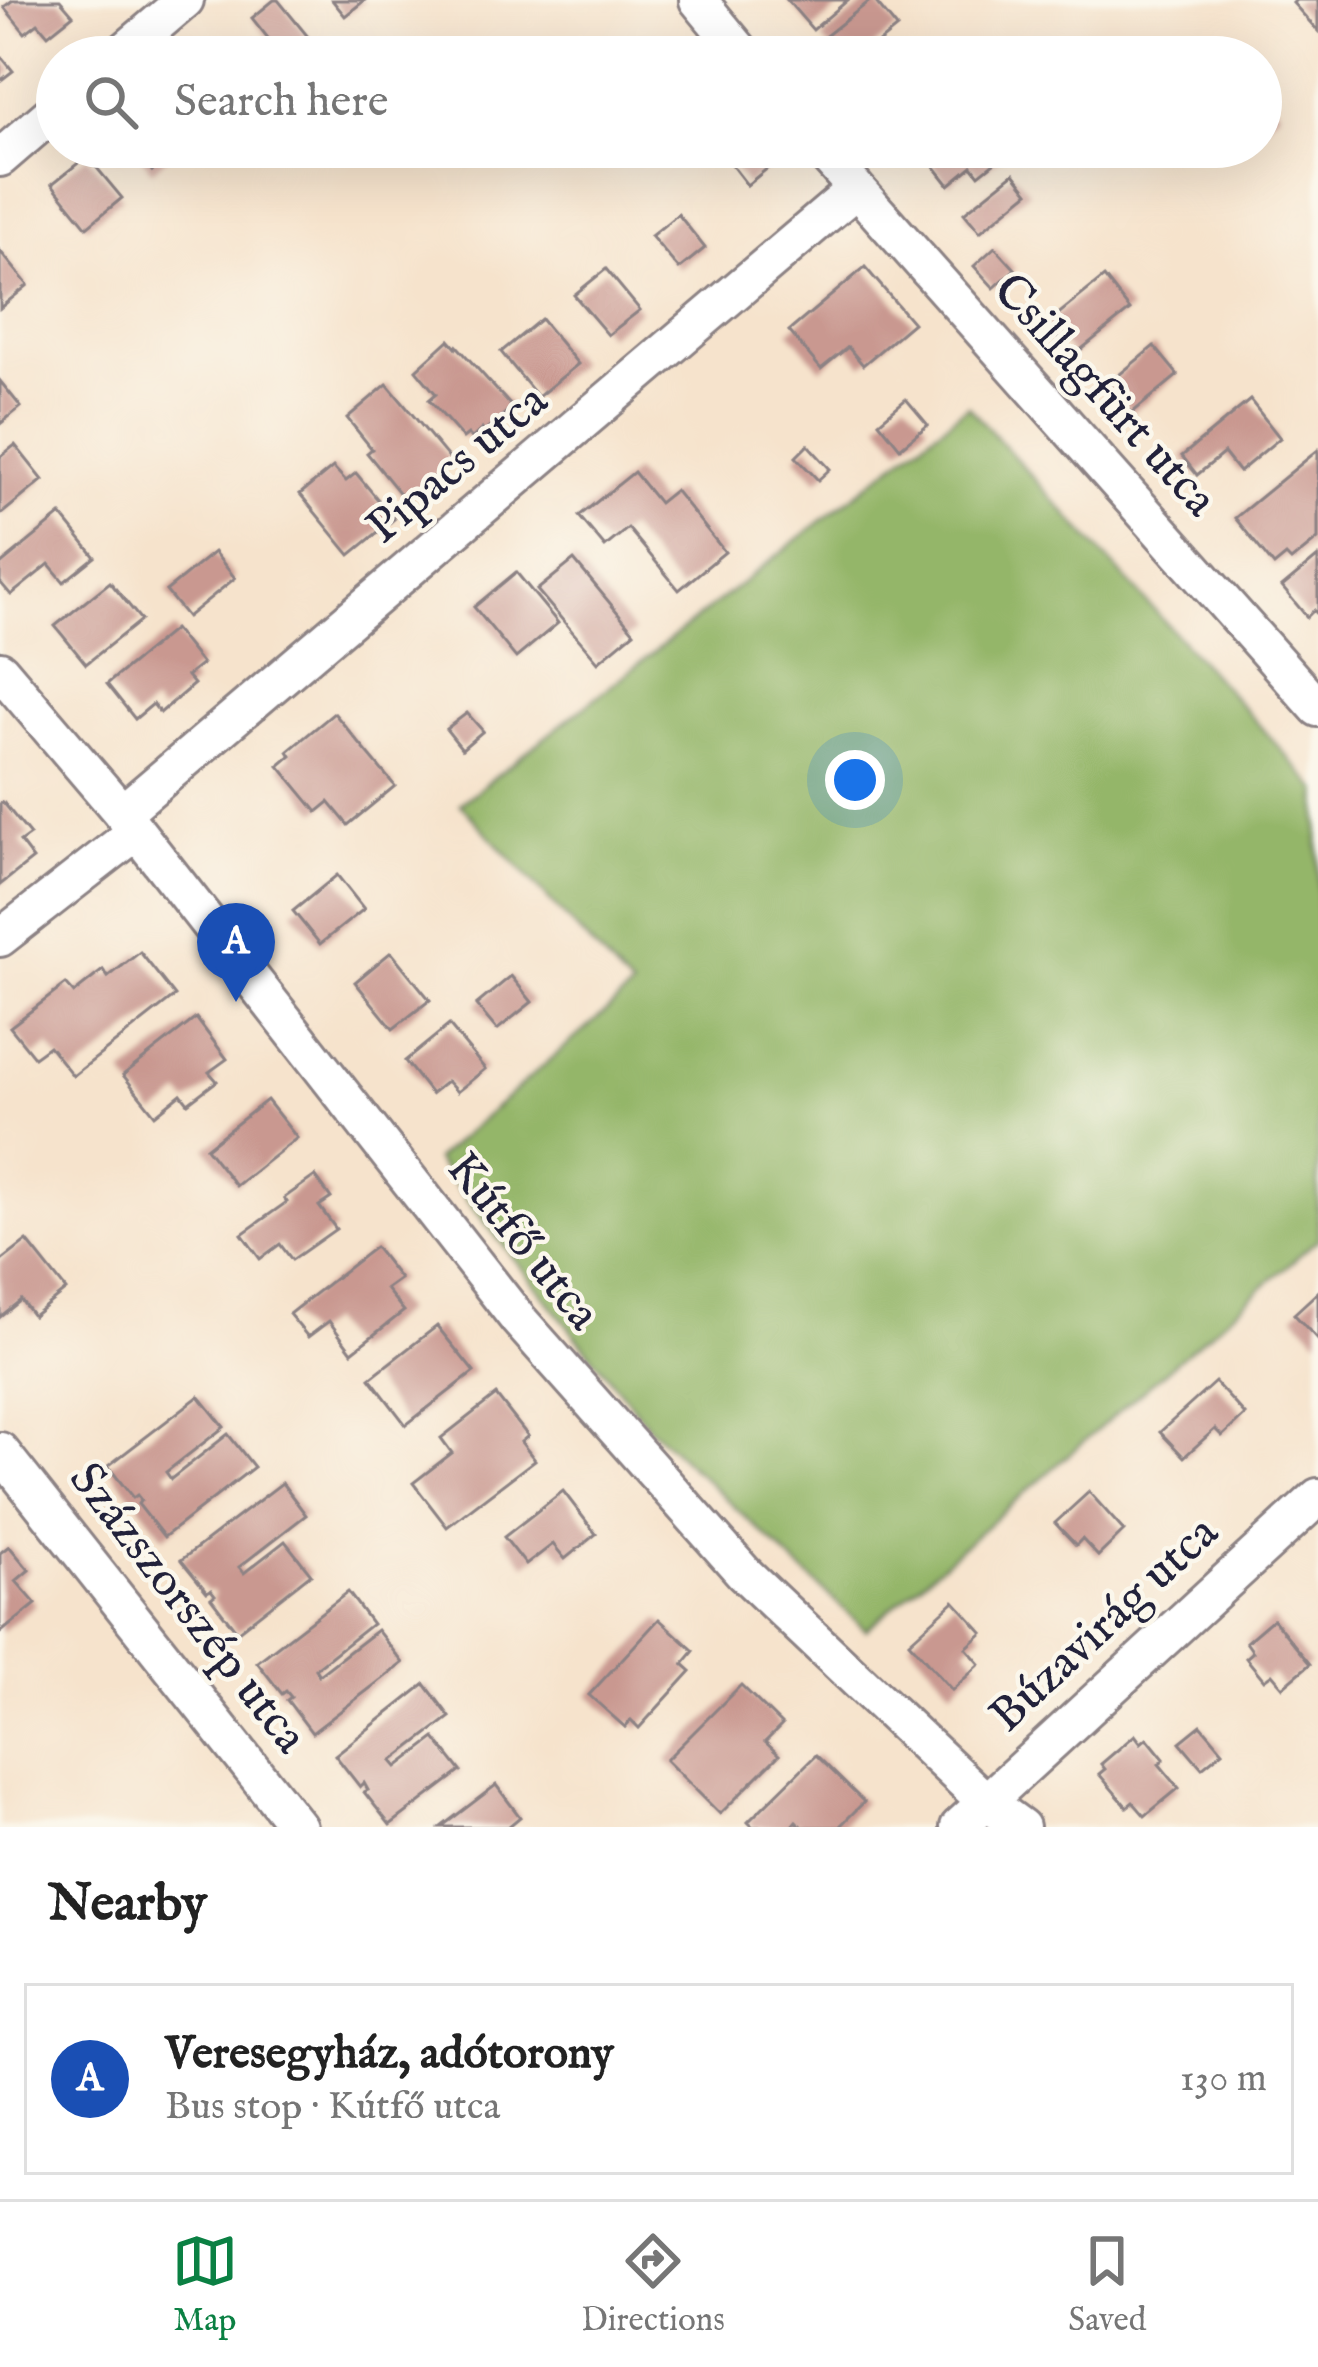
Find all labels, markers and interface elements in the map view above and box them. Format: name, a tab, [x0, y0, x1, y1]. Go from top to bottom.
search box	[36, 36, 1282, 168]
icon: search	[78, 69, 144, 135]
text: Search here	[174, 74, 388, 131]
street label: Csillagfürt utca	[979, 262, 1229, 530]
street label: Pipacs utca	[355, 372, 561, 558]
your location	[825, 750, 885, 810]
pin: A	[197, 903, 275, 1002]
street label: Kútfő utca	[432, 1141, 612, 1343]
street label: Százszorszép utca	[55, 1452, 319, 1767]
street label: Búzavirág utca	[978, 1504, 1232, 1746]
text: Nearby	[48, 1873, 207, 1938]
text: Veresegyház, adótorony	[165, 2026, 614, 2083]
text: A	[77, 2055, 103, 2104]
text: 130 m	[1180, 2055, 1267, 2104]
text: Bus stop · Kútfő utca	[165, 2083, 500, 2132]
tab: Map	[172, 2228, 238, 2342]
tab: Directions	[581, 2228, 725, 2342]
tab: Saved	[1068, 2228, 1146, 2342]

